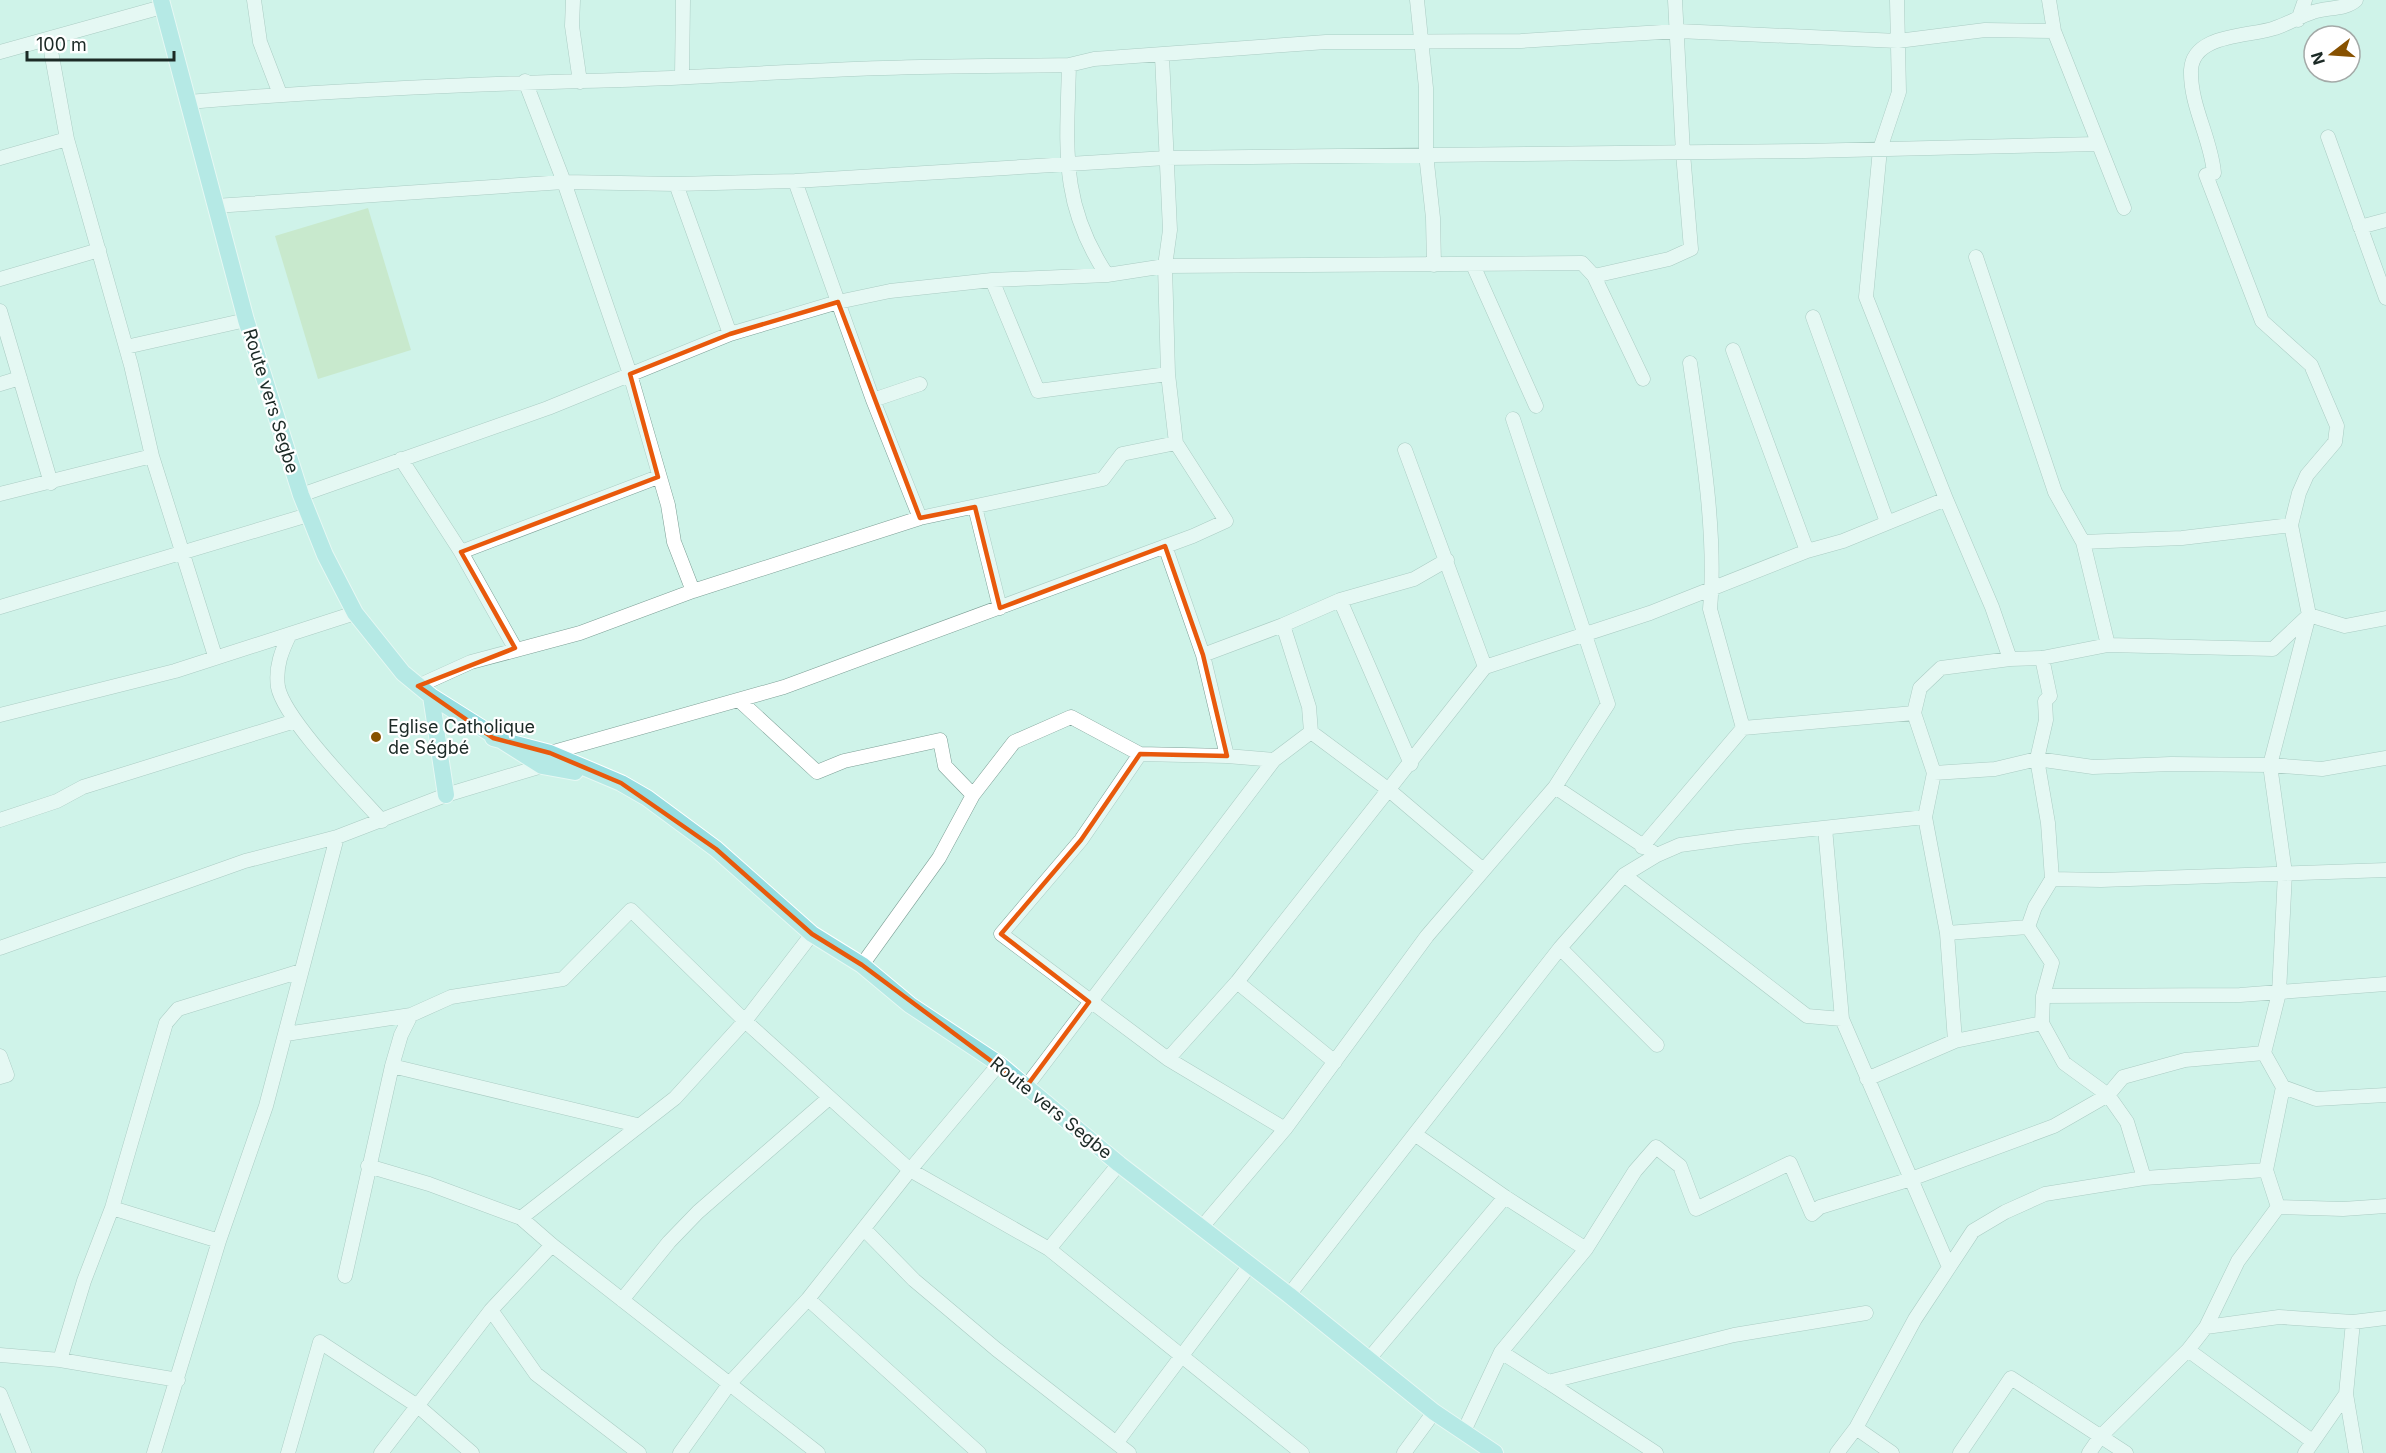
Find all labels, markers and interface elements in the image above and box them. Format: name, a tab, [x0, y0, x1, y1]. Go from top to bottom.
scale bar	[27, 24, 174, 62]
north arrow	[2302, 24, 2362, 84]
text: 100 m	[36, 34, 87, 55]
text: N	[2306, 50, 2329, 67]
street label: Route vers Segbe	[239, 326, 303, 476]
place label: Eglise Catholique de Ségbé	[388, 716, 535, 758]
marker: Eglise Catholique de Ségbé	[369, 730, 383, 744]
street label: Route vers Segbe	[986, 1052, 1116, 1163]

